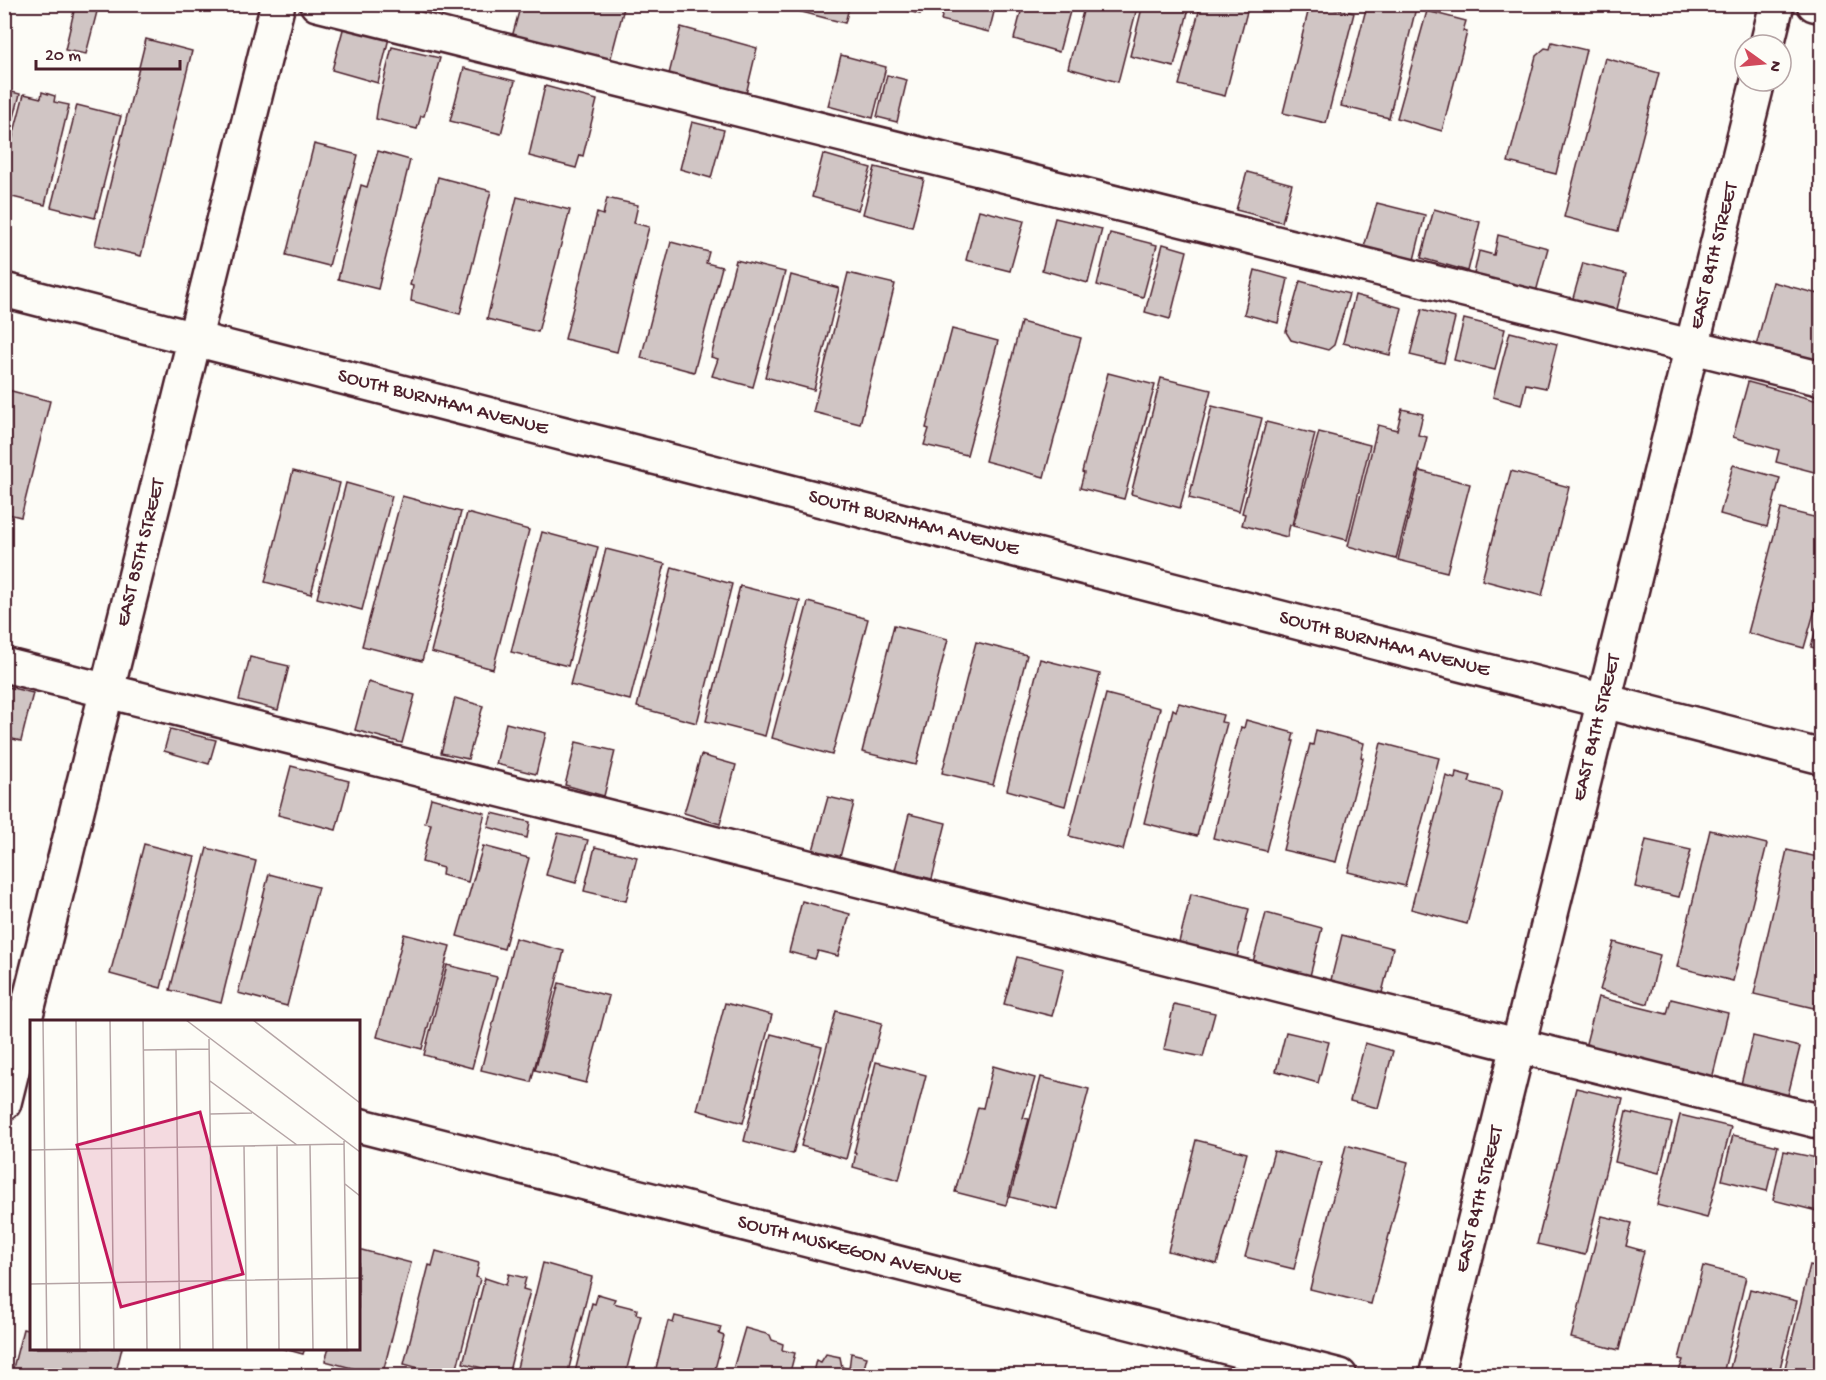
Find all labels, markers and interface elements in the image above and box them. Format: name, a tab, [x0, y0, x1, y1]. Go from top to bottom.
scale bar	[36, 33, 180, 71]
north arrow	[1733, 33, 1793, 93]
text: 20 m	[45, 46, 81, 67]
text: N	[1763, 58, 1785, 74]
street label: EAST 84TH STREET	[1685, 179, 1744, 332]
street label: SOUTH BURNHAM AVENUE	[335, 365, 552, 441]
street label: EAST 85TH STREET	[112, 475, 171, 629]
street label: SOUTH BURNHAM AVENUE	[806, 486, 1023, 562]
street label: SOUTH BURNHAM AVENUE	[1277, 606, 1493, 683]
street label: EAST 84TH STREET	[1568, 651, 1627, 804]
inset map	[30, 1020, 360, 1350]
street label: EAST 84TH STREET	[1451, 1122, 1510, 1275]
street label: SOUTH MUSKEGON AVENUE	[735, 1211, 965, 1291]

